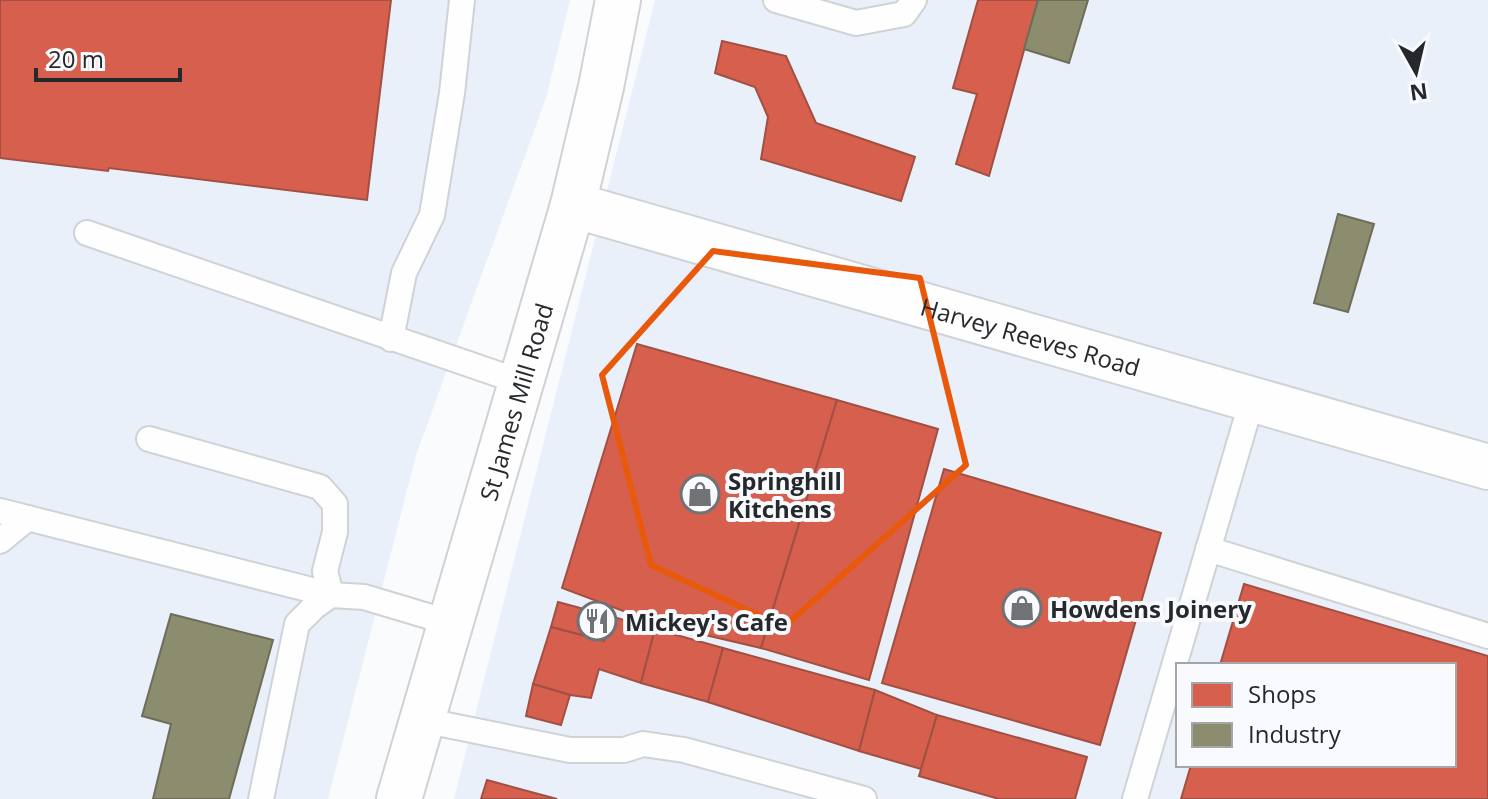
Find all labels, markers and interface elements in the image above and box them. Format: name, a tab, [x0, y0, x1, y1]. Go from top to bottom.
scale bar	[36, 32, 180, 82]
north arrow	[1376, 32, 1456, 112]
text: 20 m	[48, 42, 104, 75]
text: N	[1408, 77, 1430, 109]
street label: Harvey Reeves Road	[917, 289, 1144, 383]
street label: St James Mill Road	[471, 299, 560, 504]
place label: Springhill Kitchens	[728, 464, 842, 525]
shop icon: Springhill Kitchens	[679, 473, 721, 515]
shop icon: Howdens Joinery	[1001, 587, 1043, 629]
place label: Howdens Joinery	[1050, 592, 1252, 625]
restaurant icon: Mickey's Cafe	[576, 600, 618, 642]
place label: Mickey's Cafe	[625, 605, 788, 638]
legend	[1176, 663, 1456, 767]
text: Shops	[1248, 677, 1316, 710]
text: Industry	[1248, 717, 1342, 750]

